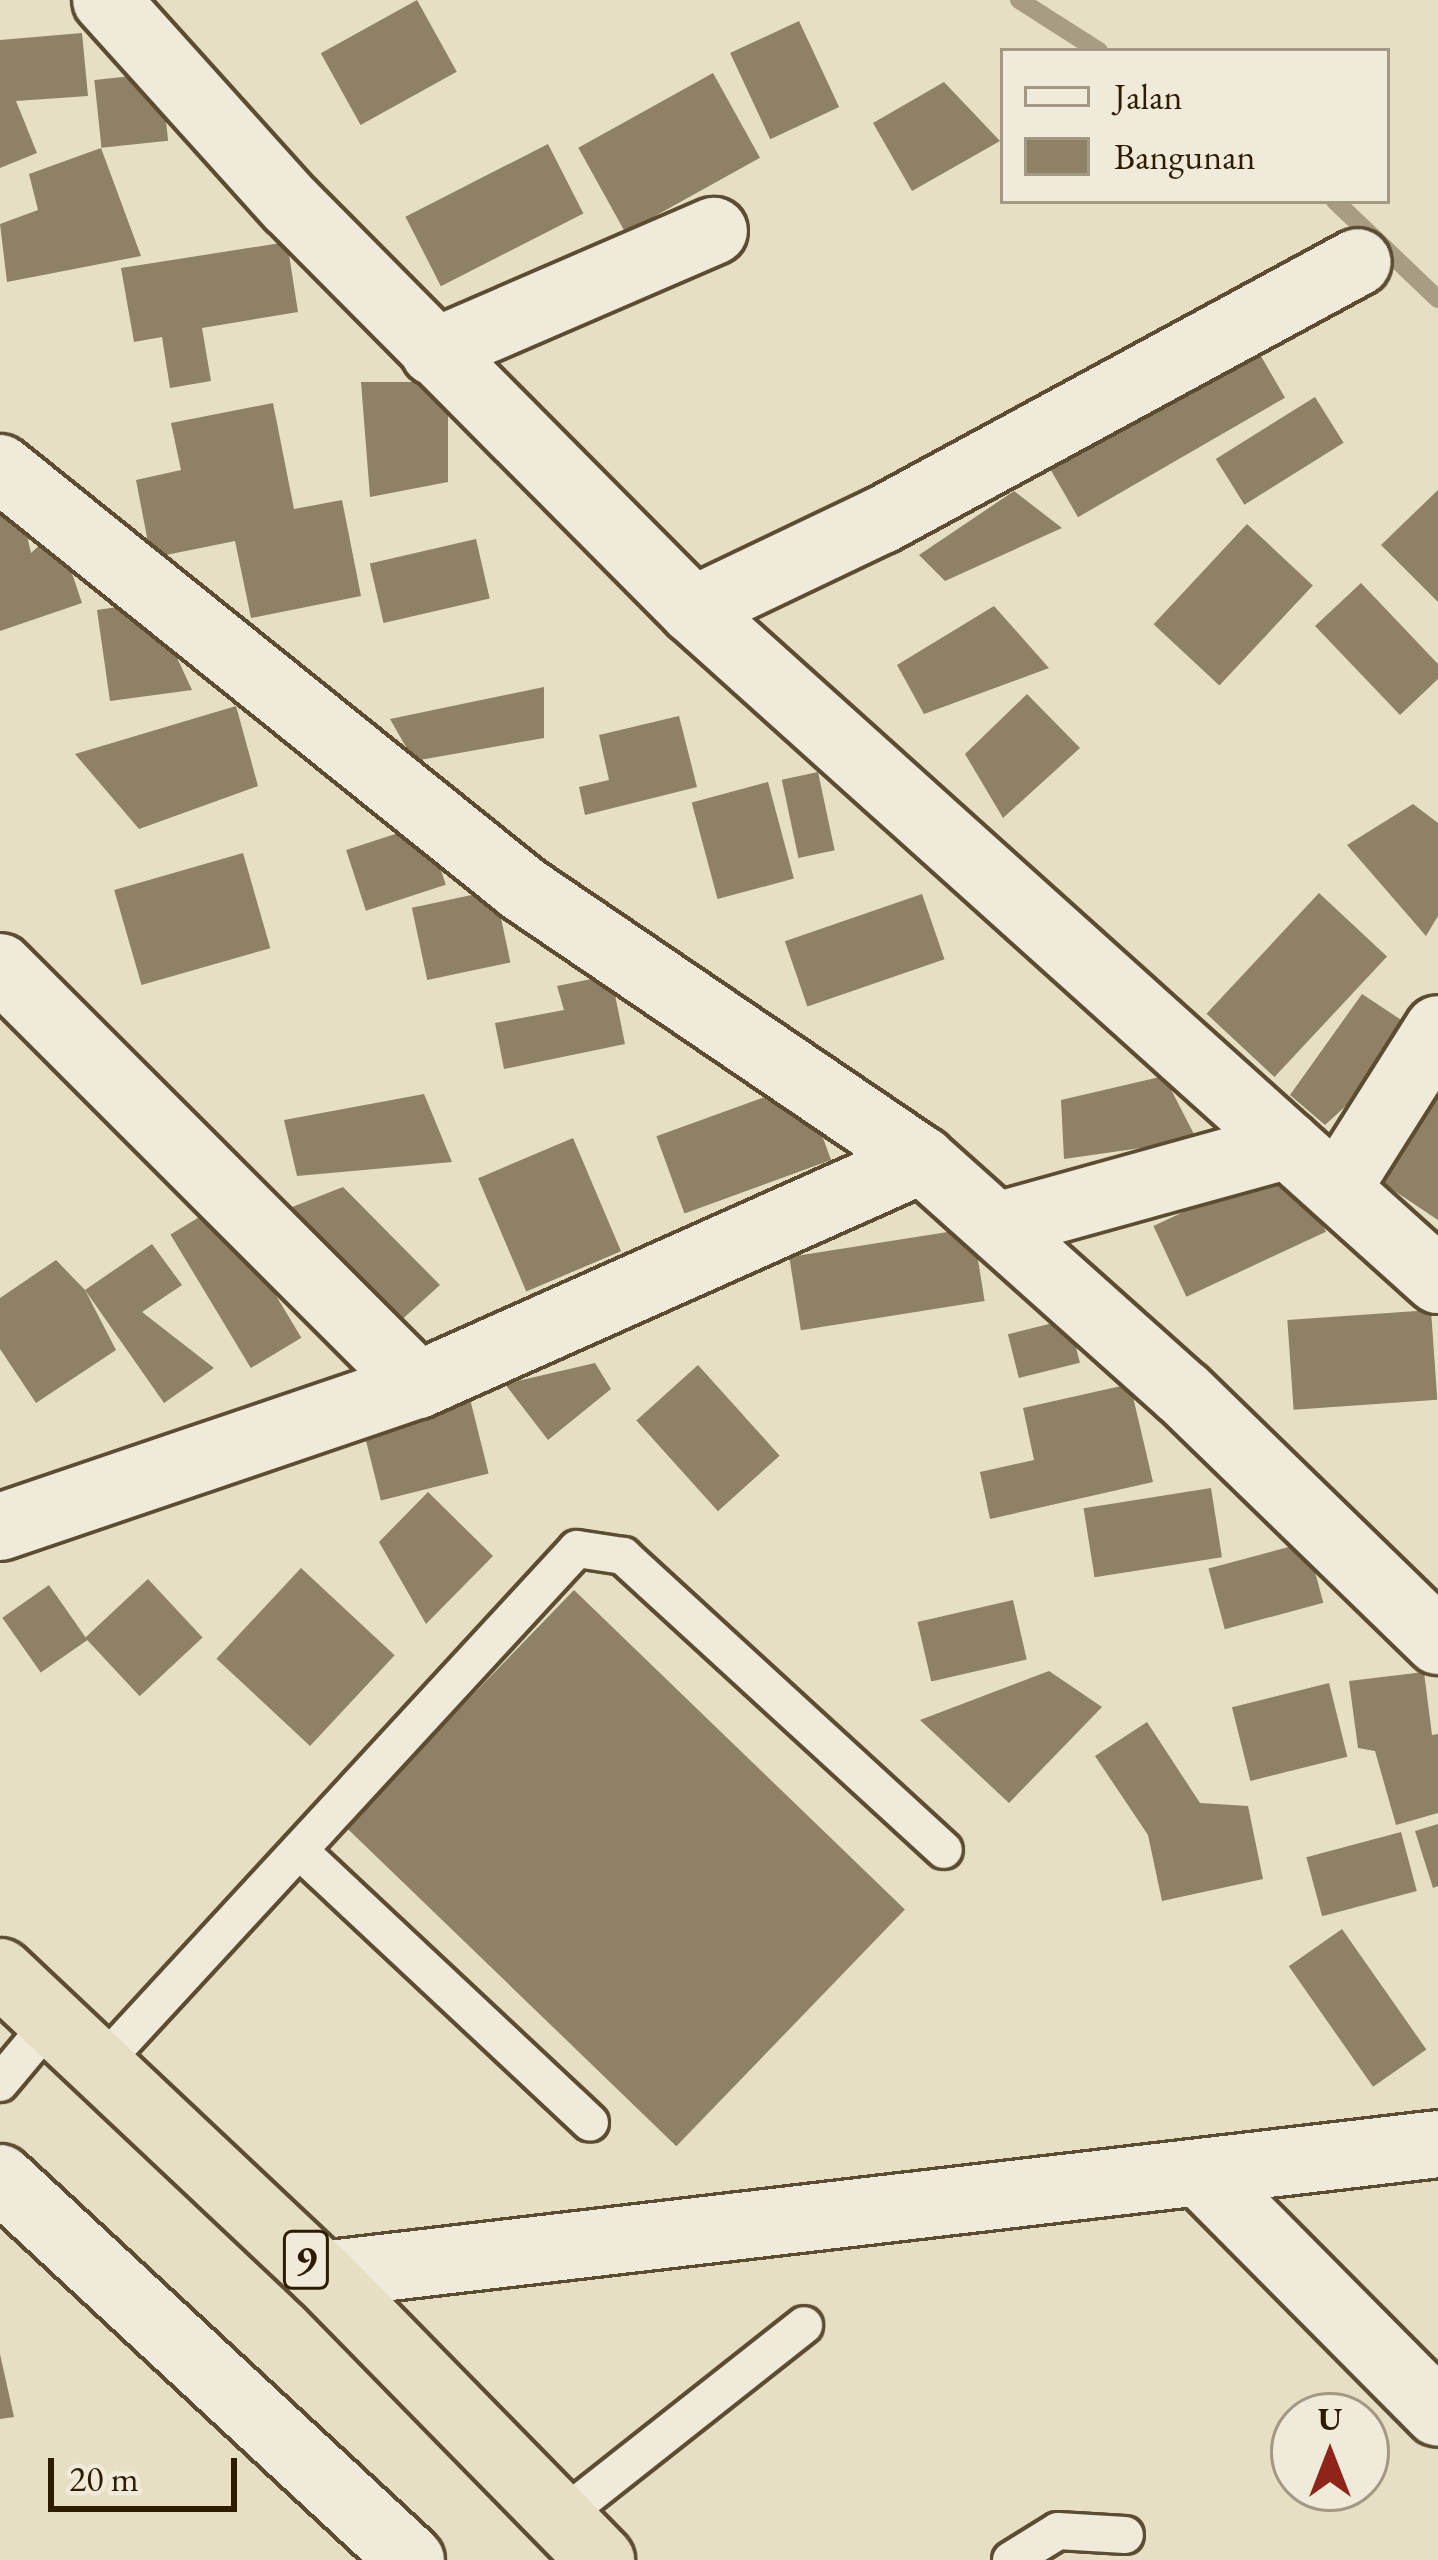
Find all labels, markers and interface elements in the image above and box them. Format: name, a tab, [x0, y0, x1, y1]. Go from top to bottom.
legend	[1000, 48, 1390, 204]
text: Jalan	[1114, 73, 1183, 120]
text: Bangunan	[1114, 133, 1256, 180]
road number: 9	[282, 2224, 330, 2296]
north arrow	[1270, 2392, 1390, 2512]
text: U	[1318, 2397, 1342, 2440]
scale bar	[54, 2434, 243, 2508]
text: 20 m	[69, 2455, 139, 2502]

